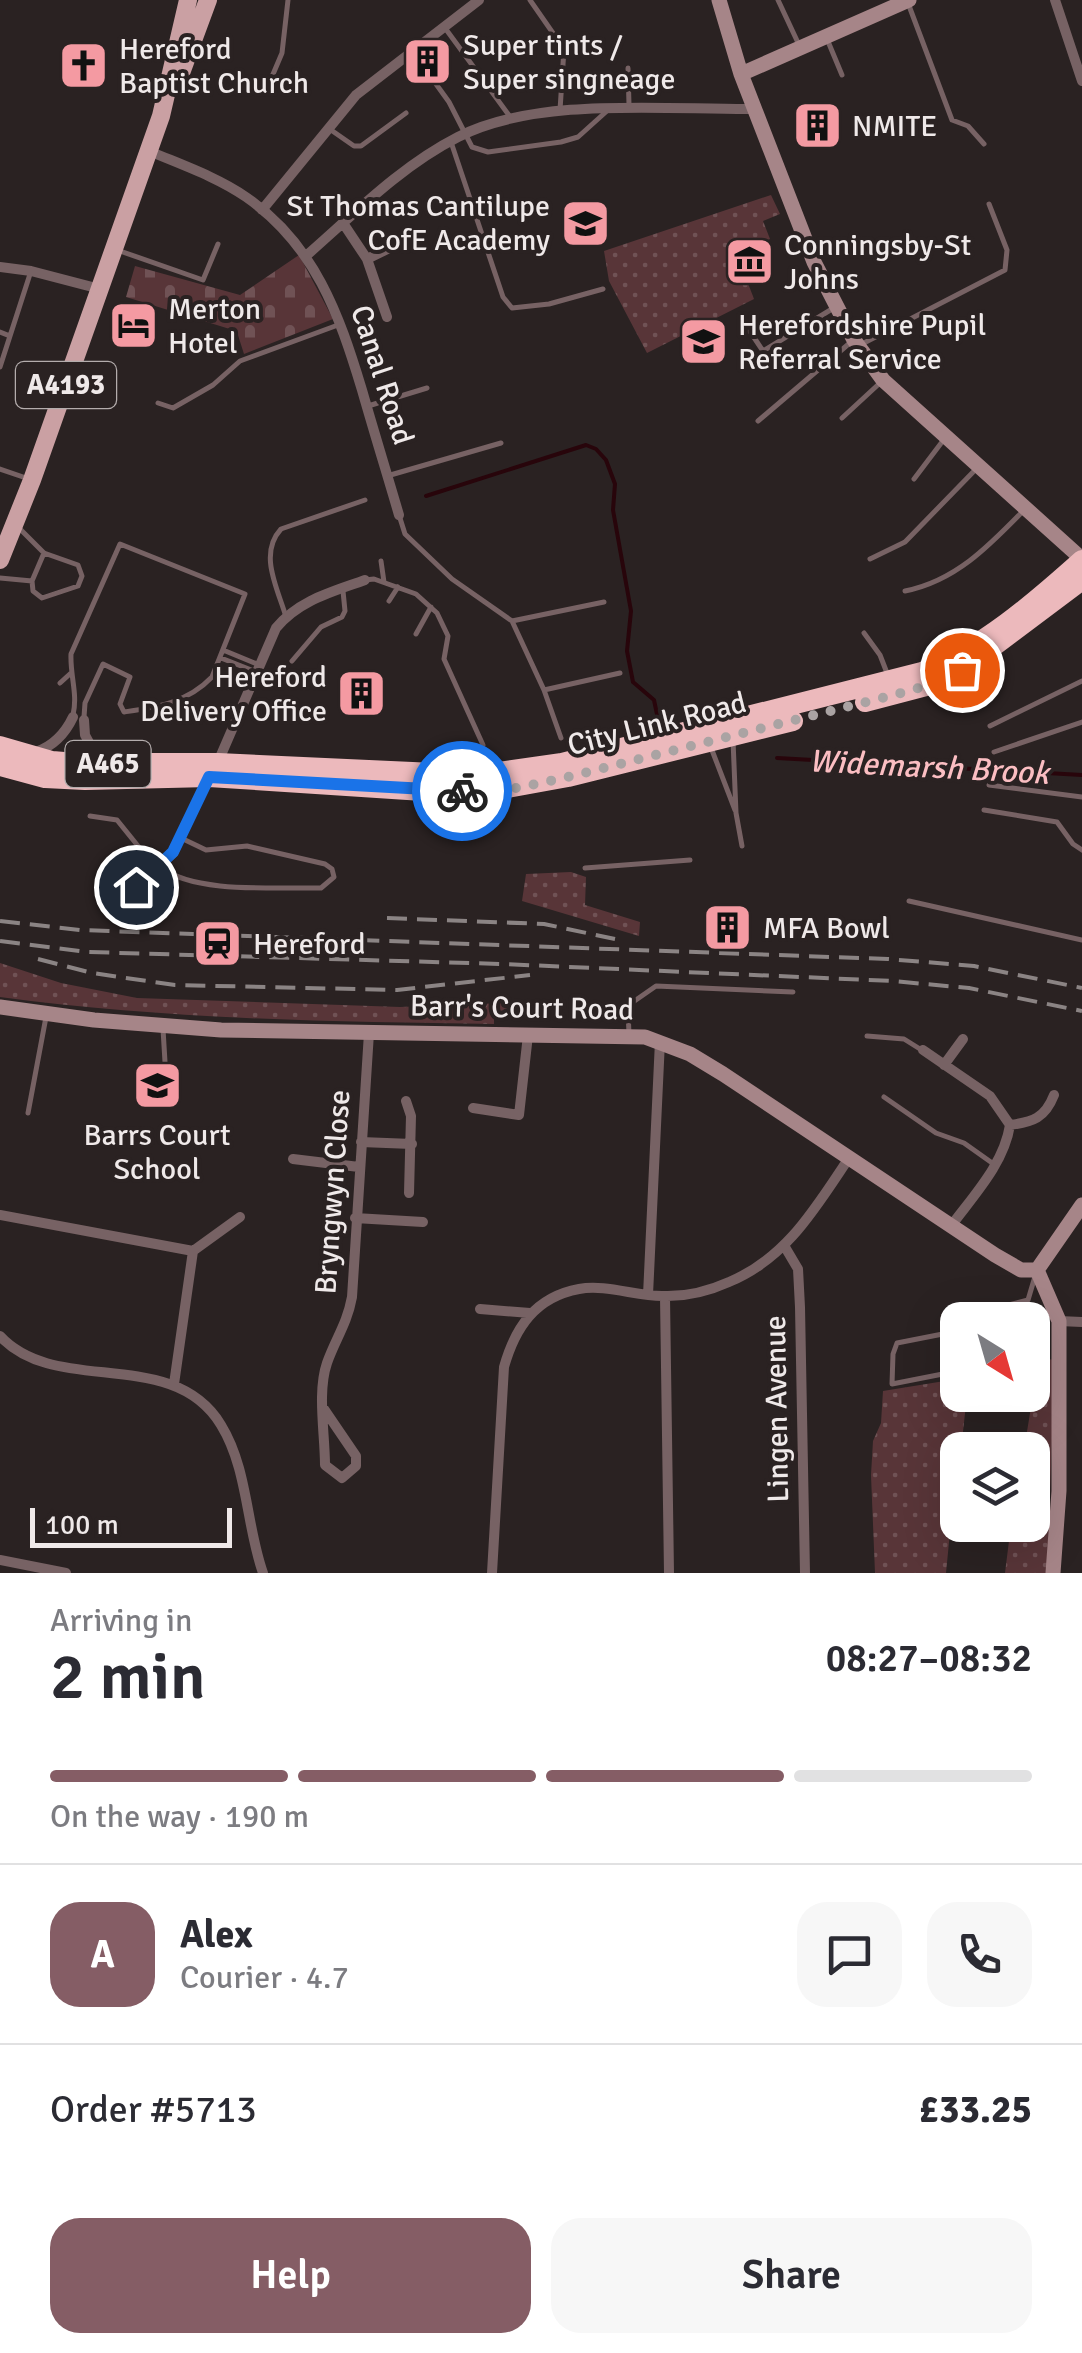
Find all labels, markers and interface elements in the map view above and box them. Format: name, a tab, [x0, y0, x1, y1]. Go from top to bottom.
place label: Super tints / Super singneage	[463, 27, 675, 98]
place label: Hereford Baptist Church	[119, 31, 309, 102]
building icon: Super tints / Super singneage	[402, 36, 454, 88]
church icon: Hereford Baptist Church	[58, 40, 110, 92]
building icon: NMITE	[791, 100, 843, 152]
place label: NMITE	[852, 108, 937, 145]
place label: St Thomas Cantilupe CofE Academy	[287, 188, 550, 259]
school or university icon: St Thomas Cantilupe CofE Academy	[559, 197, 611, 249]
place label: Conningsby-St Johns	[784, 227, 971, 298]
museum icon: Conningsby-St Johns	[723, 236, 775, 288]
place label: Merton Hotel	[168, 291, 261, 362]
hotel icon: Merton Hotel	[107, 300, 159, 352]
street label: Canal Road	[342, 301, 422, 449]
place label: Herefordshire Pupil Referral Service	[738, 307, 986, 378]
school or university icon: Herefordshire Pupil Referral Service	[677, 316, 729, 368]
road number: A4193	[16, 362, 116, 408]
pin	[920, 628, 1005, 713]
icon: bag	[935, 643, 990, 698]
place label: Hereford Delivery Office	[140, 659, 327, 730]
building icon: Hereford Delivery Office	[336, 668, 388, 720]
street label: City Link Road	[564, 684, 750, 764]
road number: A465	[66, 741, 150, 787]
courier	[412, 741, 512, 841]
water label: Widemarsh Brook	[808, 741, 1053, 793]
icon: bike	[435, 764, 490, 819]
pin	[94, 845, 179, 930]
icon: home	[109, 860, 164, 915]
building icon: MFA Bowl	[702, 902, 754, 954]
place label: MFA Bowl	[763, 910, 890, 947]
station icon: Hereford	[192, 918, 244, 970]
place label: Hereford	[253, 926, 366, 963]
street label: Barr's Court Road	[410, 988, 634, 1028]
school or university icon: Barrs Court School	[131, 1060, 183, 1112]
street label: Bryngwyn Close	[307, 1089, 359, 1295]
place label: Barrs Court School	[83, 1117, 231, 1188]
north arrow	[940, 1302, 1050, 1412]
map controls	[940, 1302, 1050, 1542]
street label: Lingen Avenue	[757, 1315, 797, 1503]
button: layers	[940, 1432, 1050, 1542]
scale bar	[30, 1503, 232, 1548]
text: 100 m	[45, 1508, 119, 1542]
text: Arriving in	[50, 1601, 192, 1640]
text: 08:27–08:32	[826, 1635, 1032, 1682]
text: 2 min	[50, 1637, 206, 1717]
text: On the way · 190 m	[50, 1797, 309, 1836]
button: chat	[797, 1902, 902, 2007]
button: phone	[927, 1902, 1032, 2007]
text: Alex	[180, 1911, 253, 1958]
text: A	[90, 1931, 115, 1978]
text: Courier · 4.7	[180, 1958, 349, 1997]
text: Order #5713	[50, 2086, 257, 2133]
text: £33.25	[919, 2086, 1032, 2133]
button: Help	[50, 2218, 531, 2333]
button: Share	[551, 2218, 1032, 2333]

